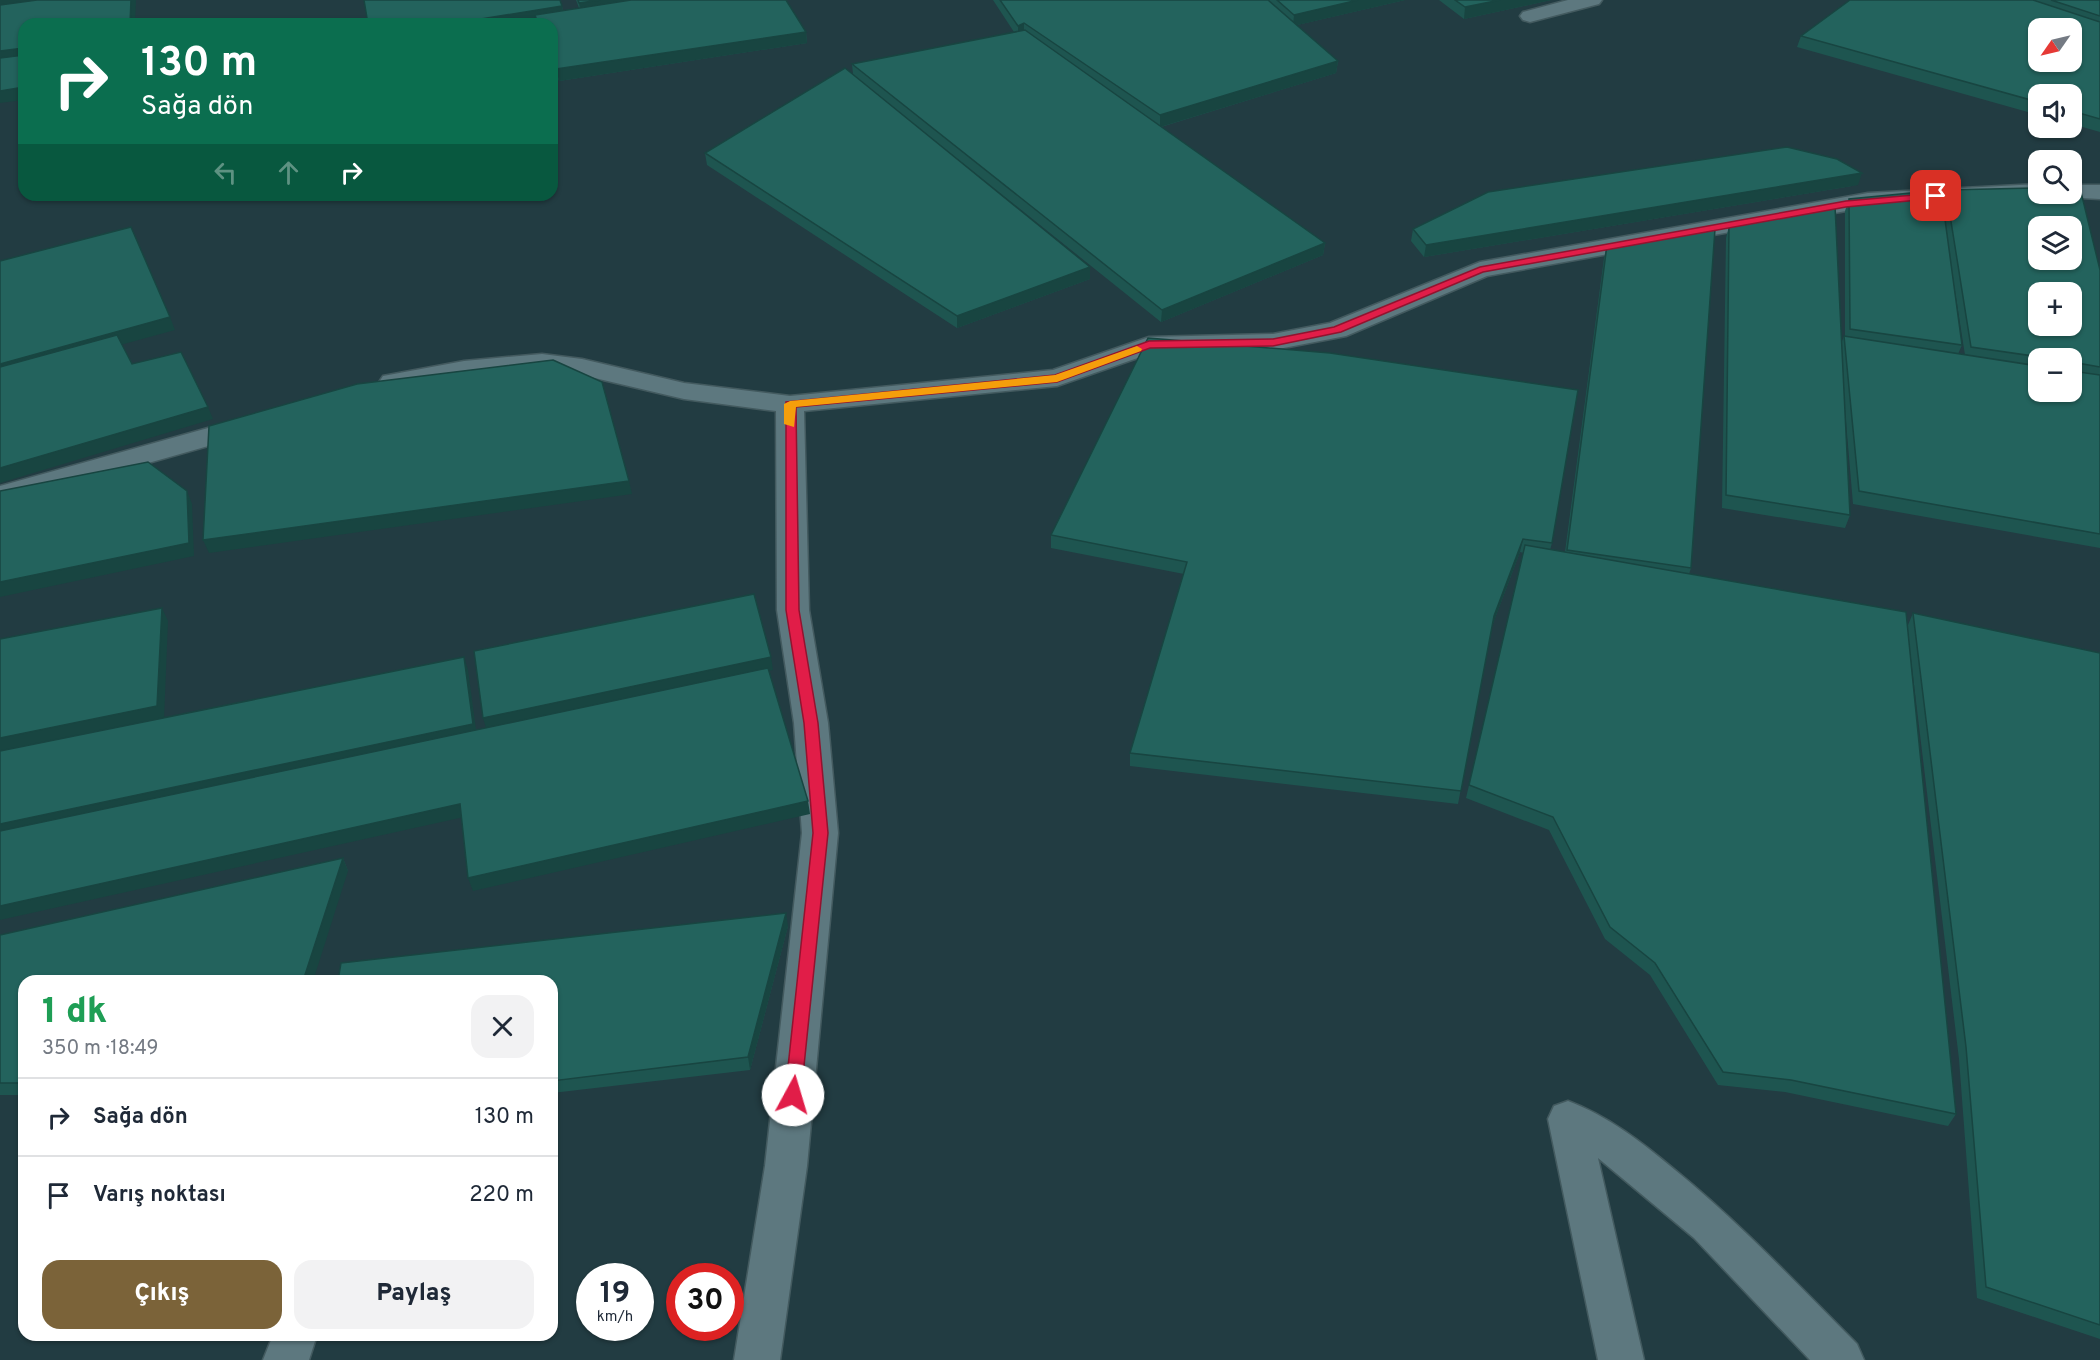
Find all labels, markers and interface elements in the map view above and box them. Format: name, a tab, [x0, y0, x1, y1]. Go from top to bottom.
north arrow	[2028, 18, 2082, 72]
map controls	[2028, 18, 2082, 402]
text: 130 m	[141, 38, 257, 91]
icon: right	[42, 42, 120, 120]
button: sound	[2028, 84, 2082, 138]
text: Sağa dön	[141, 90, 253, 124]
button: search	[2028, 150, 2082, 204]
icon: left	[209, 156, 242, 189]
icon: ahead	[272, 156, 305, 189]
icon: right	[335, 156, 368, 189]
pin	[1910, 170, 1961, 221]
icon: arrive	[1919, 179, 1952, 212]
button: layers	[2028, 216, 2082, 270]
button: +	[2028, 282, 2082, 336]
button: −	[2028, 348, 2082, 402]
text: 1 dk	[42, 990, 107, 1036]
button: close	[471, 995, 534, 1058]
text: 350 m · 18:49	[42, 1036, 159, 1062]
position arrow	[761, 1063, 825, 1127]
icon: right	[42, 1101, 75, 1134]
text: Sağa dön	[93, 1104, 188, 1131]
text: 130 m	[475, 1104, 534, 1131]
icon: arrive	[42, 1179, 75, 1212]
text: Varış noktası	[93, 1182, 226, 1209]
text: 220 m	[469, 1182, 534, 1209]
button: Çıkış	[42, 1260, 282, 1329]
button: Paylaş	[294, 1260, 534, 1329]
speed limit sign: 30	[666, 1263, 744, 1341]
text: 19	[600, 1276, 630, 1313]
text: km/h	[597, 1308, 633, 1327]

